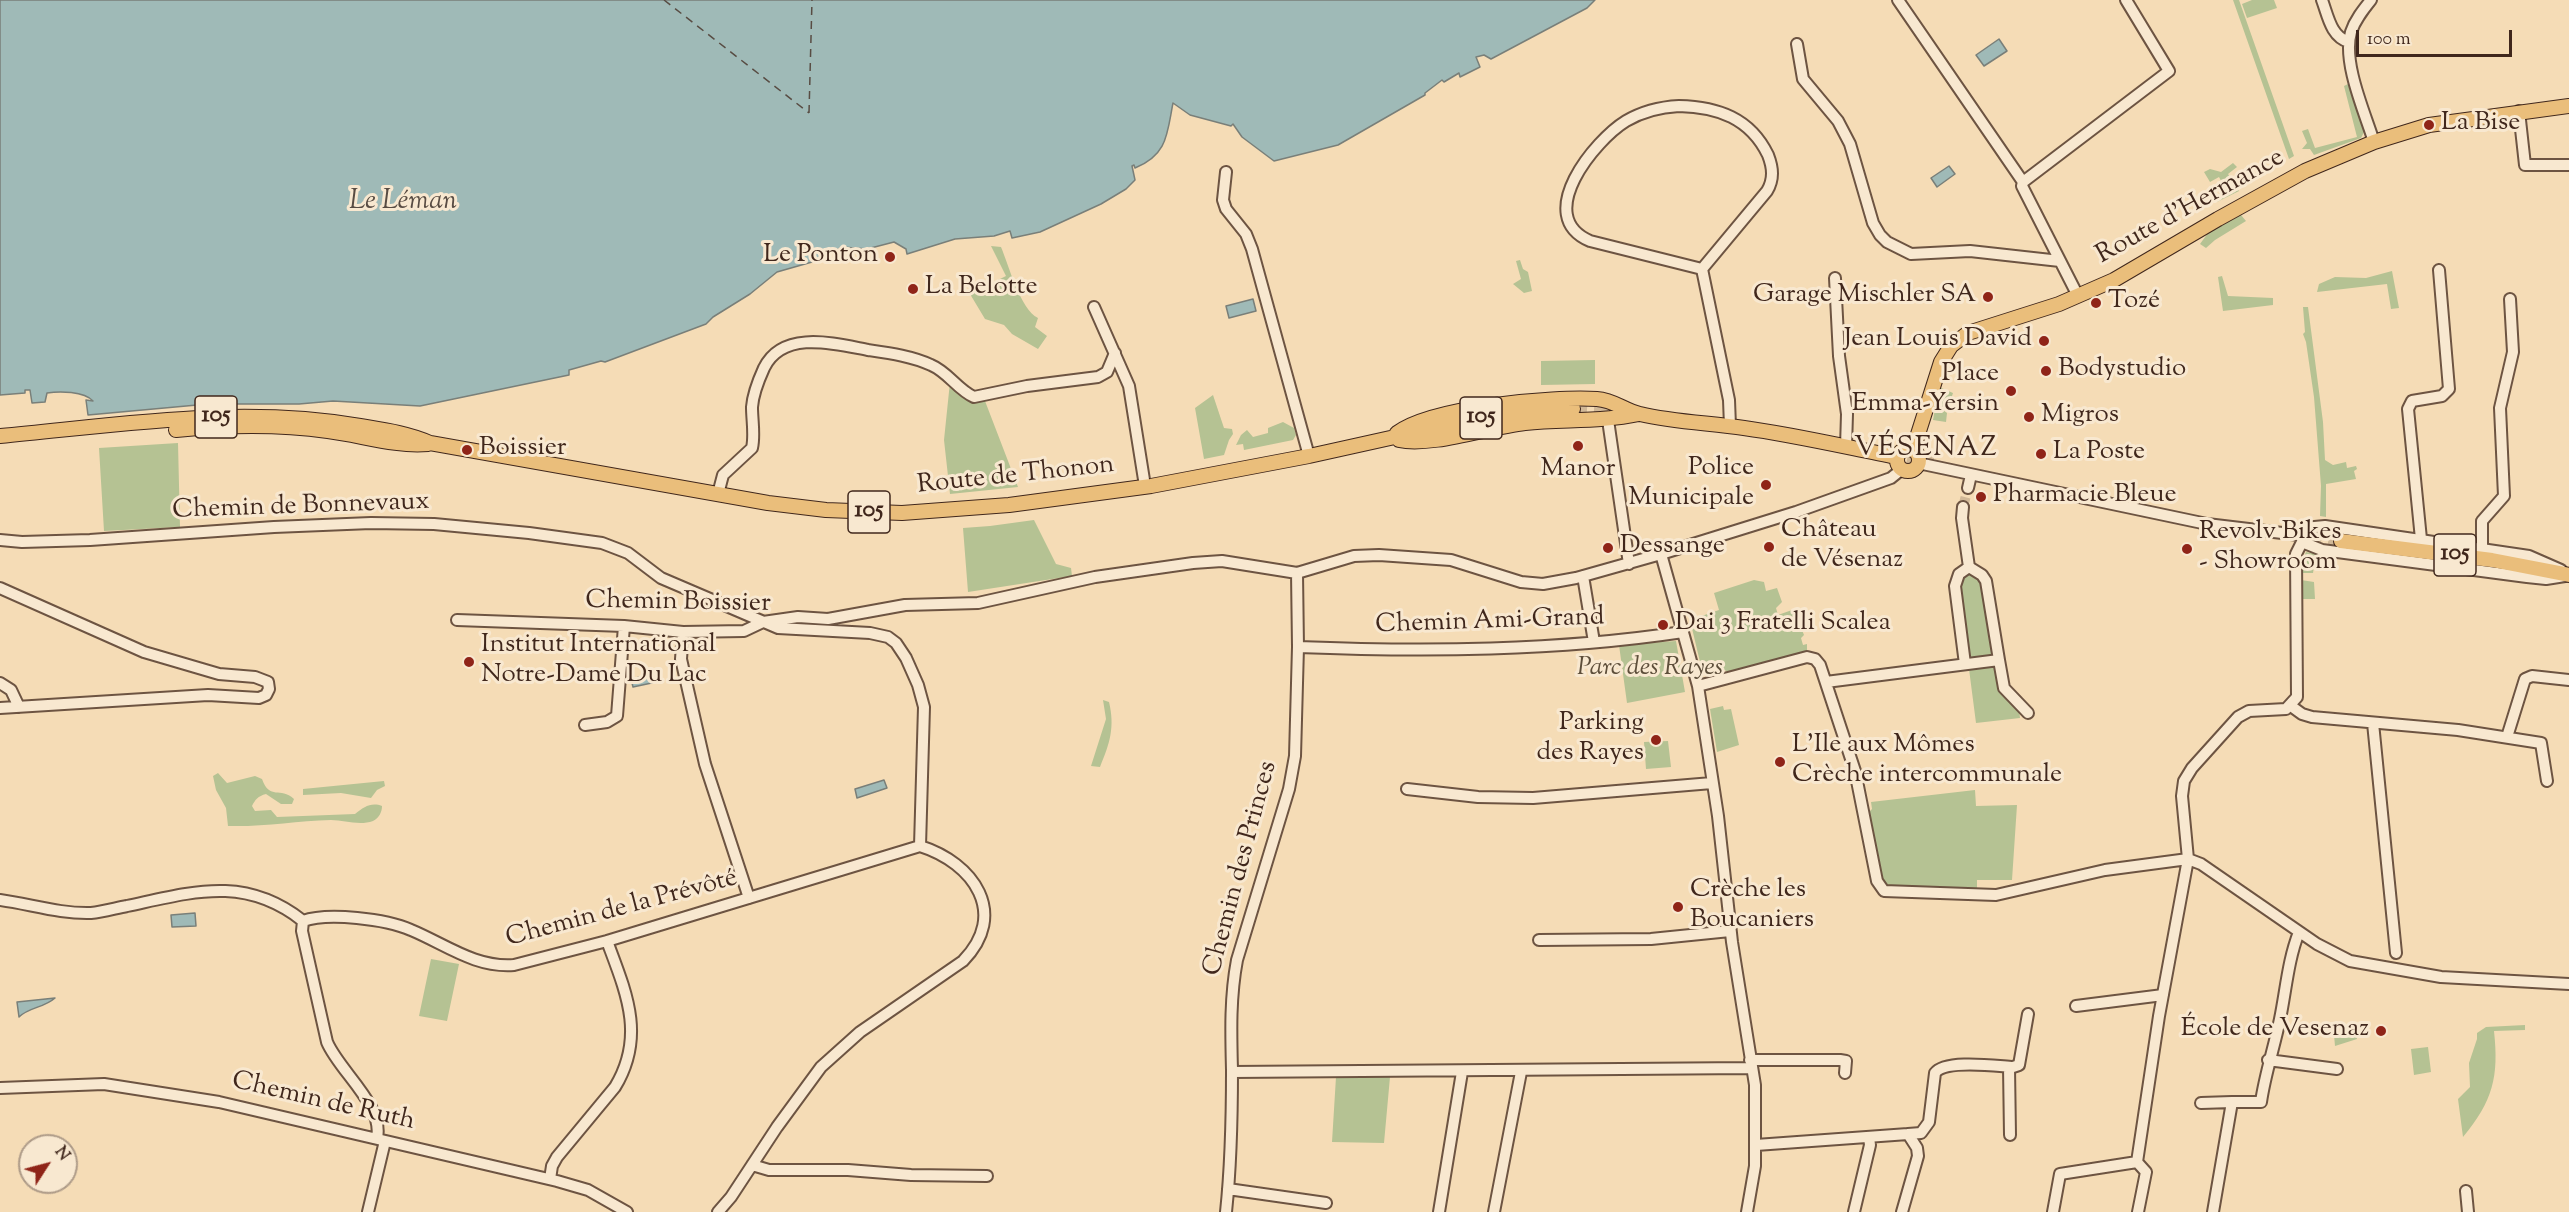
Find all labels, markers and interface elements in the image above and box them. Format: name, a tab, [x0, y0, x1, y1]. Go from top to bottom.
scale bar	[2359, 18, 2515, 56]
text: 100 m	[2367, 27, 2411, 53]
place label: La Bise	[2441, 109, 2520, 141]
marker: La Bise	[2422, 118, 2436, 132]
street label: Route d'Hermance	[2092, 143, 2290, 273]
water label: Le Léman	[349, 187, 457, 219]
place label: Le Ponton	[763, 241, 878, 273]
marker: Le Ponton	[883, 250, 897, 264]
place label: La Belotte	[925, 273, 1038, 305]
place label: Garage Mischler SA	[1753, 281, 1976, 313]
marker: La Belotte	[906, 282, 920, 296]
place label: Tozé	[2108, 287, 2160, 319]
marker: Garage Mischler SA	[1981, 290, 1995, 304]
marker: Tozé	[2089, 296, 2103, 310]
place label: Jean Louis David	[1844, 325, 2032, 357]
marker: Jean Louis David	[2037, 334, 2051, 348]
place label: Bodystudio	[2058, 355, 2186, 387]
place label: Place Emma-Yersin	[1852, 360, 1999, 422]
marker: Bodystudio	[2039, 364, 2053, 378]
marker: Place Emma-Yersin	[2004, 384, 2018, 398]
road number: 105	[195, 396, 237, 438]
road number: 105	[1460, 397, 1502, 439]
place label: Migros	[2041, 401, 2119, 433]
marker: Migros	[2022, 410, 2036, 424]
district label: VÉSENAZ	[1854, 433, 1998, 467]
place label: Boissier	[479, 434, 567, 466]
place label: La Poste	[2053, 438, 2145, 470]
marker: Manor	[1571, 439, 1585, 453]
marker: Boissier	[460, 443, 474, 457]
marker: La Poste	[2034, 447, 2048, 461]
street label: Route de Thonon	[916, 451, 1116, 503]
place label: Police Municipale	[1628, 454, 1754, 516]
place label: Manor	[1541, 455, 1615, 487]
marker: Police Municipale	[1759, 478, 1773, 492]
place label: Pharmacie Bleue	[1993, 481, 2177, 513]
street label: Chemin de Bonnevaux	[172, 488, 430, 528]
marker: Pharmacie Bleue	[1974, 490, 1988, 504]
road number: 105	[848, 491, 890, 533]
place label: Château de Vésenaz	[1781, 516, 1903, 578]
place label: Revolv Bikes - Showroom	[2199, 518, 2341, 580]
place label: Dessange	[1620, 532, 1725, 564]
road number: 105	[2434, 534, 2476, 576]
marker: Château de Vésenaz	[1762, 540, 1776, 554]
marker: Dessange	[1601, 541, 1615, 555]
marker: Revolv Bikes - Showroom	[2180, 542, 2194, 556]
street label: Chemin Boissier	[585, 587, 771, 621]
street label: Chemin Ami-Grand	[1375, 603, 1605, 643]
place label: Dai 3 Fratelli Scalea	[1675, 609, 1891, 641]
marker: Dai 3 Fratelli Scalea	[1656, 618, 1670, 632]
place label: Institut International Notre-Dame Du Lac	[481, 631, 716, 692]
park label: Parc des Rayes	[1577, 654, 1723, 686]
marker: Institut International Notre-Dame Du Lac	[462, 655, 476, 669]
place label: Parking des Rayes	[1537, 709, 1644, 770]
place label: L'Ile aux Mômes Crèche intercommunale	[1792, 731, 2062, 792]
marker: Parking des Rayes	[1649, 733, 1663, 747]
marker: L'Ile aux Mômes Crèche intercommunale	[1773, 755, 1787, 769]
street label: Chemin des Princes	[1198, 758, 1286, 980]
street label: Chemin de la Prévôté	[503, 864, 741, 956]
place label: Crèche les Boucaniers	[1690, 876, 1814, 938]
marker: Crèche les Boucaniers	[1671, 900, 1685, 914]
place label: École de Vesenaz	[2181, 1015, 2369, 1047]
marker: École de Vesenaz	[2374, 1024, 2388, 1038]
street label: Chemin de Ruth	[228, 1067, 418, 1139]
north arrow	[18, 1134, 78, 1194]
text: N	[48, 1142, 74, 1166]

